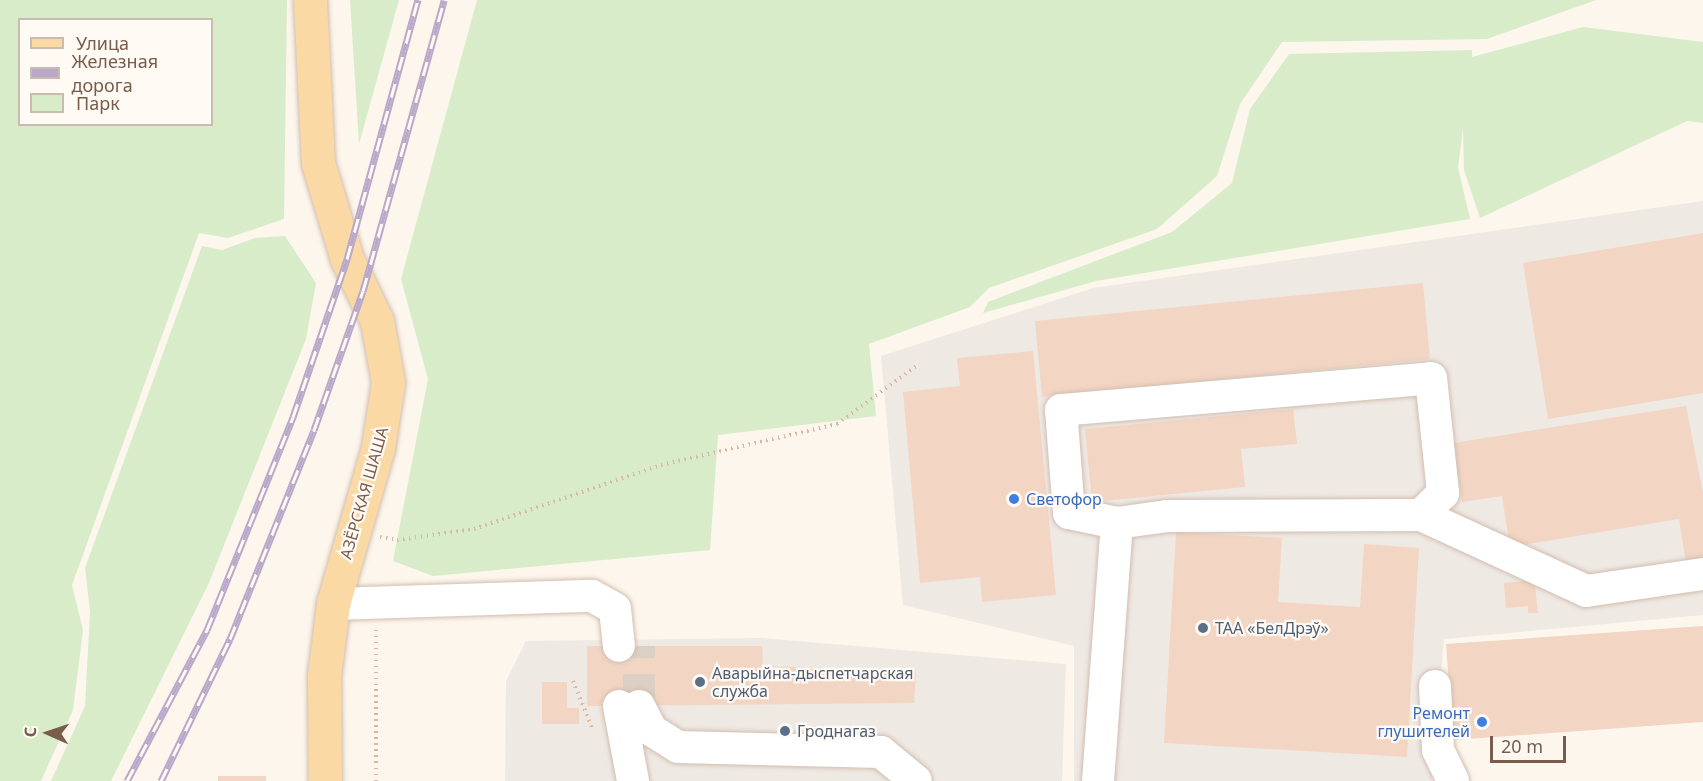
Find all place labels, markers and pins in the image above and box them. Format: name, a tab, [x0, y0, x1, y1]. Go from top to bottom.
place label: Светофор	[1026, 489, 1102, 509]
marker: Светофор	[1007, 492, 1021, 506]
place label: ТАА «БелДрэў»	[1215, 618, 1329, 638]
marker: ТАА «БелДрэў»	[1196, 621, 1210, 635]
place label: Аварыйна-дыспетчарская служба	[712, 663, 914, 701]
marker: Аварыйна-дыспетчарская служба	[693, 675, 707, 689]
place label: Ремонт глушителей	[1377, 703, 1470, 741]
marker: Ремонт глушителей	[1475, 715, 1489, 729]
place label: Гроднагаз	[797, 721, 876, 741]
marker: Гроднагаз	[778, 724, 792, 738]

